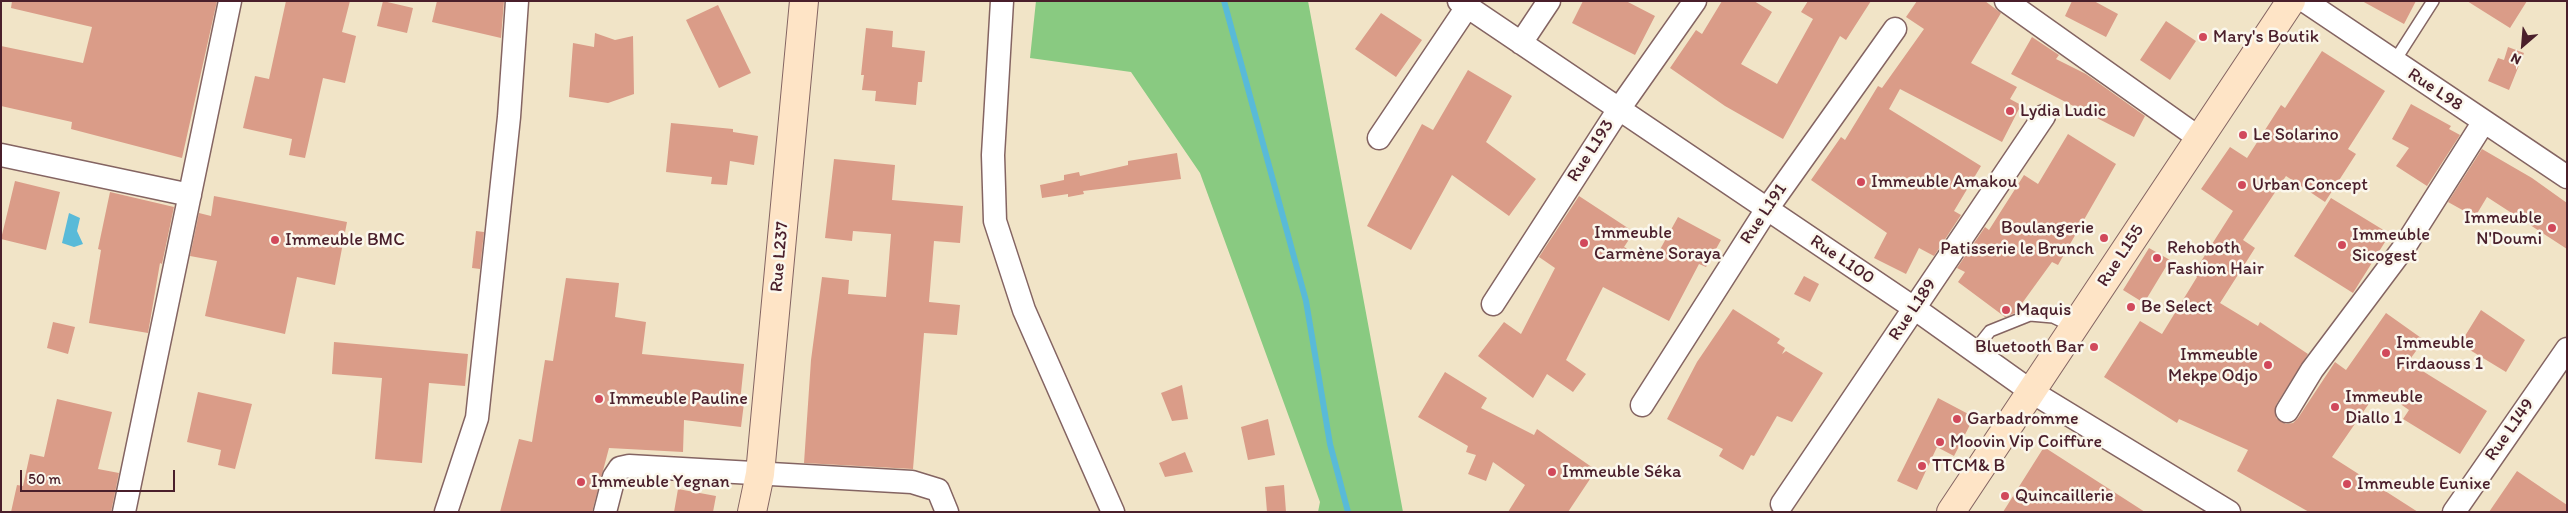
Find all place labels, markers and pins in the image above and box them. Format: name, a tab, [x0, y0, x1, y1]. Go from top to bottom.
place label: Mary's Boutik	[2213, 26, 2319, 48]
marker: Mary's Boutik	[2197, 31, 2209, 43]
place label: Lydia Ludic	[2020, 100, 2106, 122]
marker: Lydia Ludic	[2004, 105, 2016, 117]
place label: Le Solarino	[2253, 124, 2339, 146]
marker: Le Solarino	[2237, 129, 2249, 141]
place label: Immeuble Amakou	[1871, 171, 2017, 193]
place label: Urban Concept	[2252, 174, 2368, 196]
marker: Immeuble Amakou	[1855, 176, 1867, 188]
marker: Urban Concept	[2236, 179, 2248, 191]
place label: Immeuble N'Doumi	[2464, 207, 2542, 250]
place label: Boulangerie Patisserie le Brunch	[1940, 217, 2094, 260]
place label: Immeuble Carmène Soraya	[1594, 222, 1721, 264]
marker: Immeuble N'Doumi	[2546, 222, 2558, 234]
place label: Immeuble Sicogest	[2352, 224, 2430, 266]
place label: Immeuble BMC	[285, 229, 405, 251]
marker: Boulangerie Patisserie le Brunch	[2098, 232, 2110, 244]
marker: Immeuble BMC	[269, 234, 281, 246]
marker: Immeuble Carmène Soraya	[1578, 237, 1590, 249]
place label: Rehoboth Fashion Hair	[2167, 237, 2264, 280]
marker: Immeuble Sicogest	[2336, 239, 2348, 251]
marker: Rehoboth Fashion Hair	[2151, 252, 2163, 264]
place label: Be Select	[2141, 296, 2213, 318]
place label: Maquis	[2016, 299, 2071, 321]
marker: Be Select	[2125, 301, 2137, 313]
marker: Maquis	[2000, 304, 2012, 316]
place label: Immeuble Firdaouss 1	[2396, 332, 2483, 374]
place label: Bluetooth Bar	[1975, 336, 2084, 358]
marker: Bluetooth Bar	[2088, 341, 2100, 353]
place label: Immeuble Mekpe Odjo	[2168, 344, 2258, 386]
marker: Immeuble Firdaouss 1	[2380, 347, 2392, 359]
marker: Immeuble Mekpe Odjo	[2262, 359, 2274, 371]
place label: Immeuble Diallo 1	[2345, 386, 2423, 428]
place label: Immeuble Pauline	[609, 388, 748, 410]
marker: Immeuble Pauline	[593, 393, 605, 405]
marker: Immeuble Diallo 1	[2329, 401, 2341, 413]
place label: Garbadromme	[1967, 408, 2078, 430]
marker: Garbadromme	[1951, 413, 1963, 425]
place label: Moovin Vip Coiffure	[1950, 431, 2102, 453]
marker: Moovin Vip Coiffure	[1934, 436, 1946, 448]
place label: TTCM& B	[1932, 455, 2005, 477]
marker: TTCM& B	[1916, 460, 1928, 472]
place label: Immeuble Séka	[1562, 461, 1681, 483]
marker: Immeuble Séka	[1546, 466, 1558, 478]
place label: Immeuble Yegnan	[591, 471, 730, 493]
place label: Immeuble Eunixe	[2357, 473, 2491, 495]
marker: Immeuble Yegnan	[575, 476, 587, 488]
marker: Immeuble Eunixe	[2341, 478, 2353, 490]
place label: Quincaillerie	[2015, 485, 2114, 507]
marker: Quincaillerie	[1999, 490, 2011, 502]

